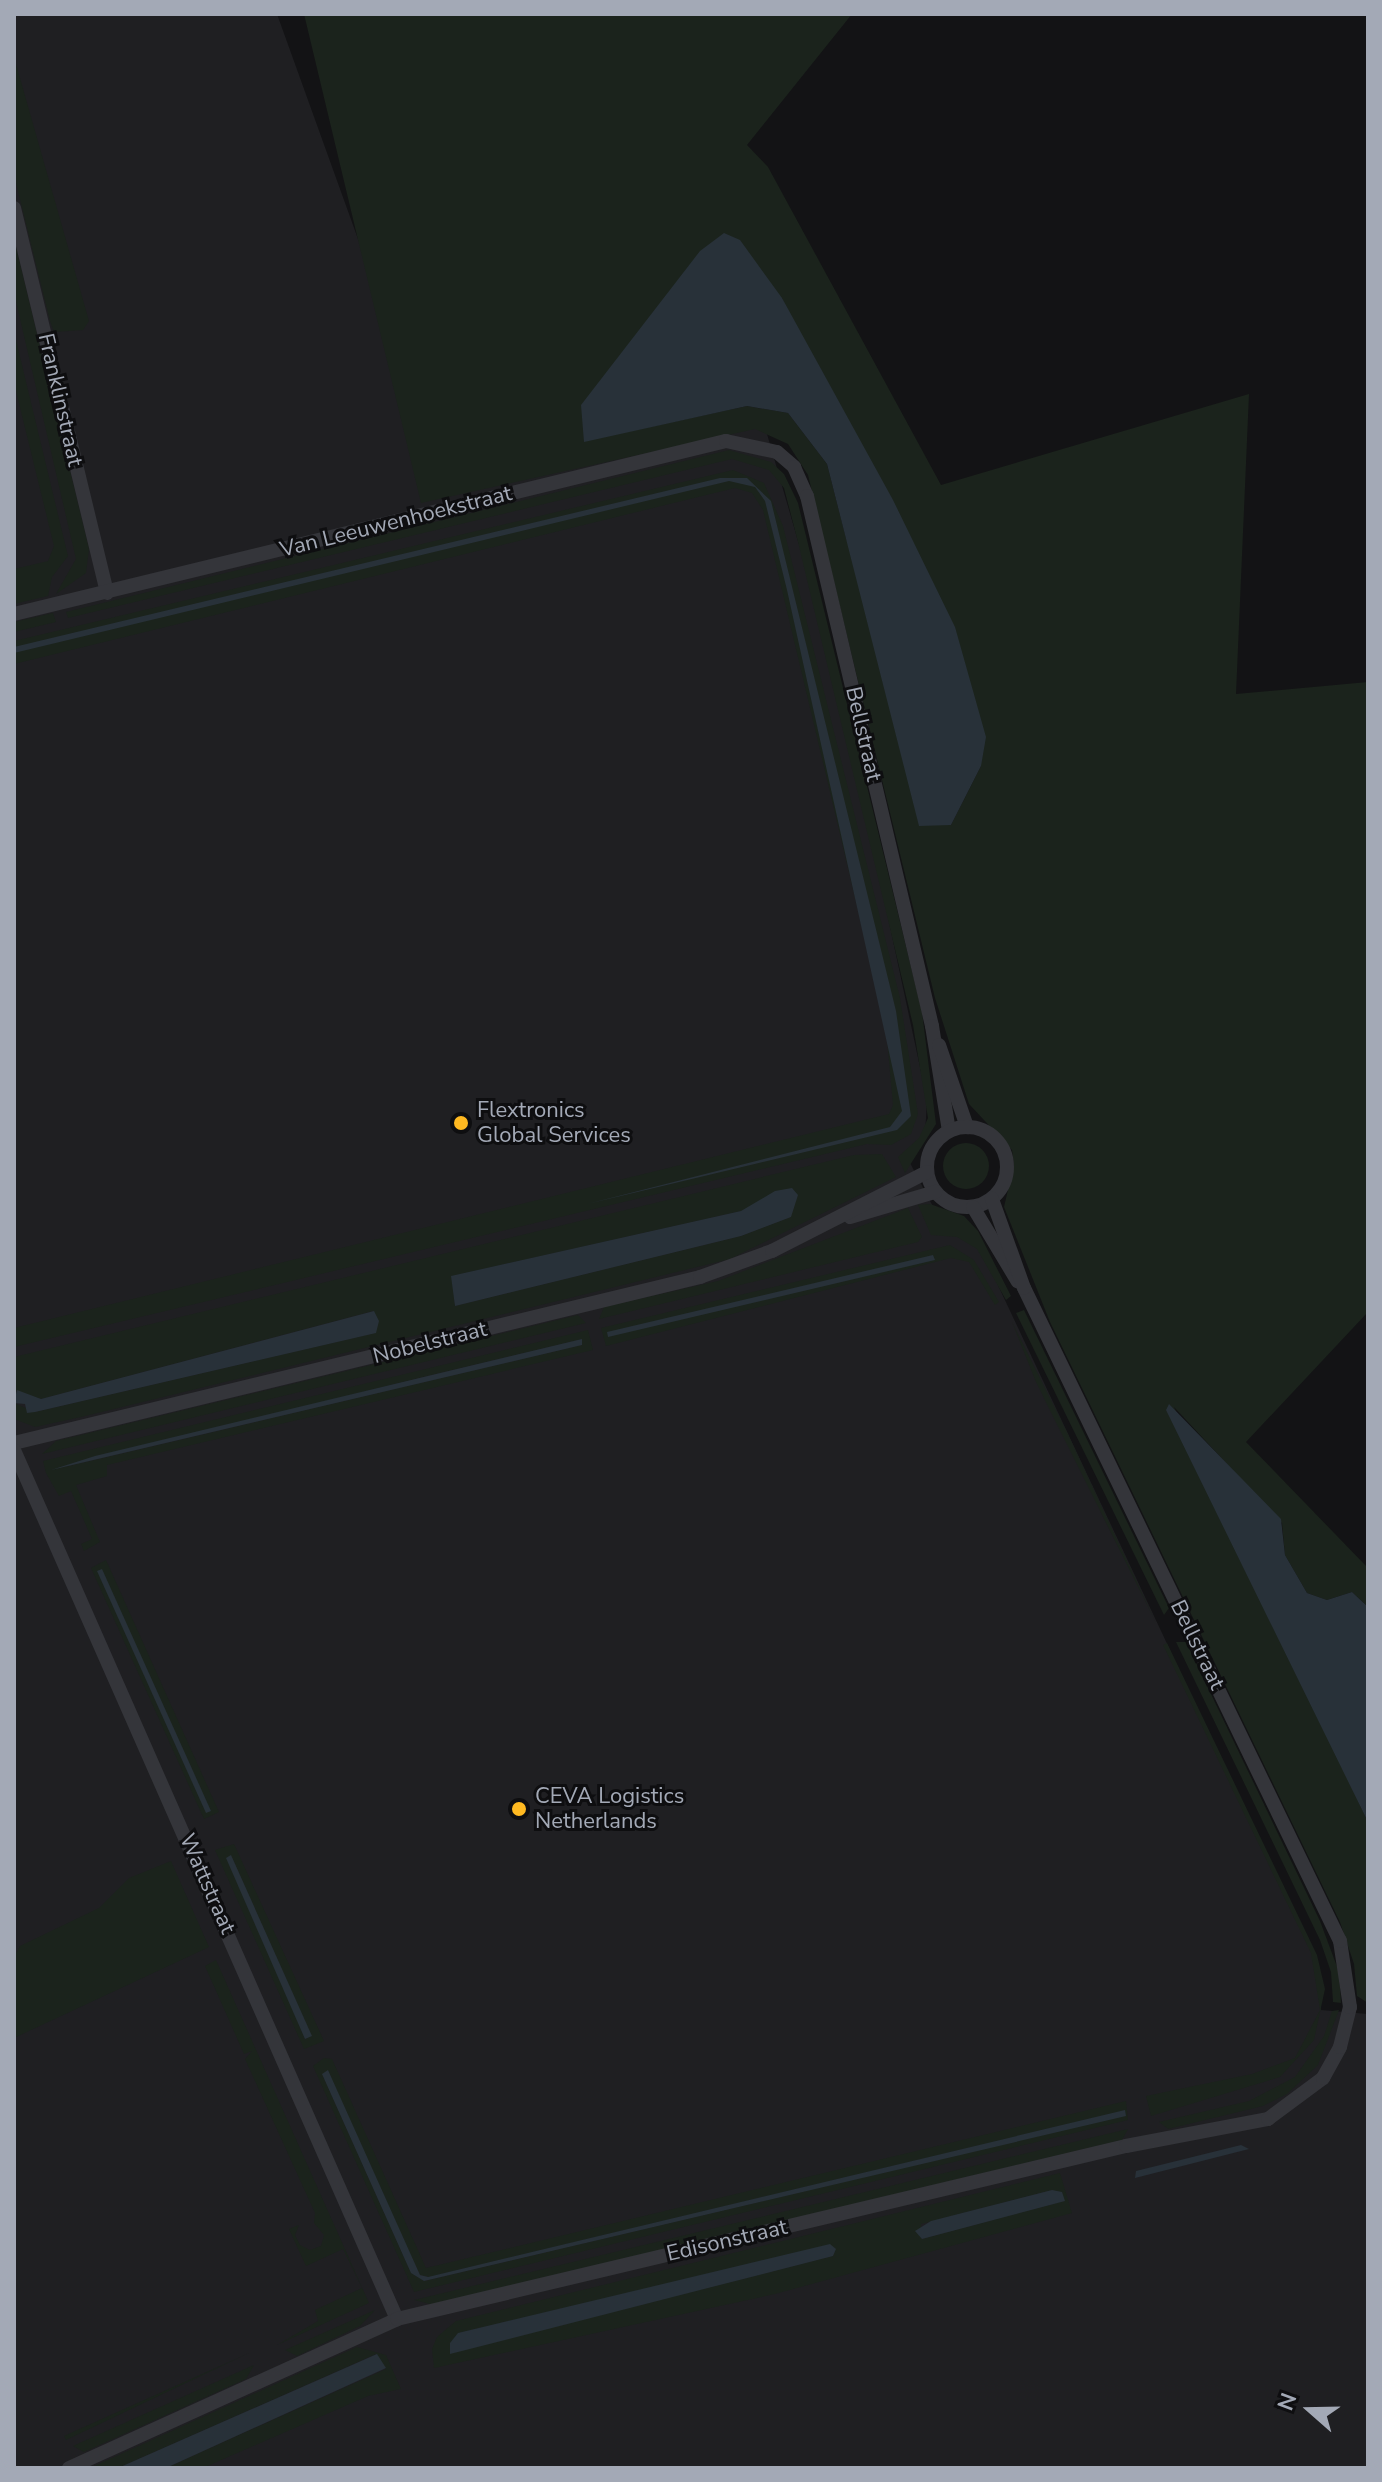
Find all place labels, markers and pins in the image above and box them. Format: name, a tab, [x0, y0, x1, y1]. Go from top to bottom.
place label: Flextronics Global Services	[477, 1097, 631, 1148]
marker: Flextronics Global Services	[452, 1114, 470, 1132]
place label: CEVA Logistics Netherlands	[535, 1783, 684, 1834]
marker: CEVA Logistics Netherlands	[510, 1800, 528, 1818]

